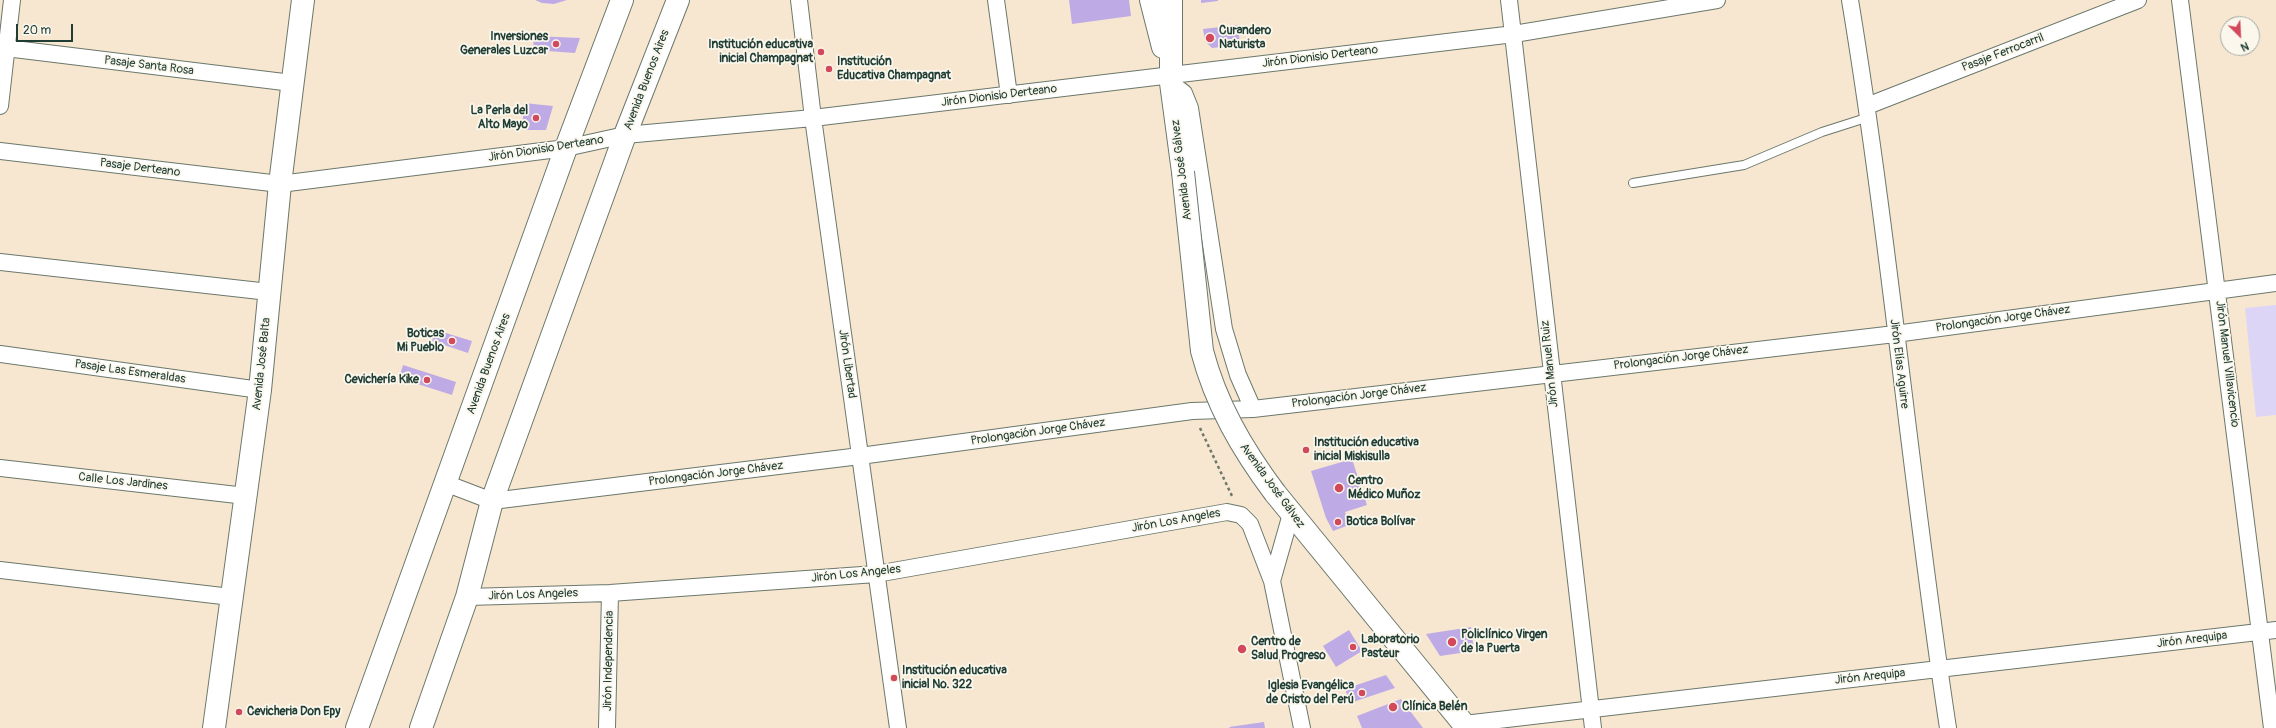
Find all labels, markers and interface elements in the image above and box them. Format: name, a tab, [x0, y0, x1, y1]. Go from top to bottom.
scale bar	[18, 16, 75, 42]
north arrow	[2220, 16, 2260, 56]
text: 20 m	[23, 23, 51, 38]
place label: Curandero Naturista	[1219, 24, 1271, 52]
street label: Avenida Buenos Aires	[621, 28, 673, 132]
place label: Inversiones Generales Luzcar	[460, 30, 548, 58]
street label: Pasaje Ferrocarril	[1960, 31, 2046, 75]
marker: Curandero Naturista	[1204, 32, 1216, 44]
place label: Institución educativa inicial Champagnat	[708, 38, 813, 66]
marker: Inversiones Generales Luzcar	[551, 39, 561, 49]
text: N	[2239, 39, 2251, 54]
street label: Jirón Dionisio Derteano	[1261, 43, 1379, 71]
marker: Institución educativa inicial Champagnat	[816, 47, 826, 57]
street label: Pasaje Santa Rosa	[103, 53, 195, 79]
place label: Institución Educativa Champagnat	[837, 55, 951, 83]
marker: Institución Educativa Champagnat	[824, 64, 834, 74]
street label: Jirón Dionisio Derteano	[940, 82, 1058, 110]
place label: La Perla del Alto Mayo	[470, 104, 528, 132]
marker: La Perla del Alto Mayo	[531, 113, 541, 123]
street label: Avenida José Gálvez	[1169, 119, 1195, 221]
street label: Jirón Dionisio Derteano	[487, 133, 605, 165]
street label: Pasaje Derteano	[99, 156, 181, 180]
street label: Jirón Manuel Villavicencio	[2212, 300, 2242, 428]
street label: Prolongación Jorge Chávez	[1935, 302, 2071, 336]
street label: Avenida Buenos Aires	[464, 312, 514, 416]
street label: Avenida José Balta	[250, 317, 274, 411]
street label: Jirón Elías Aguirre	[1886, 318, 1912, 410]
street label: Jirón Manuel Ruiz	[1538, 320, 1562, 408]
place label: Boticas Mi Pueblo	[397, 327, 444, 355]
street label: Jirón Libertad	[835, 329, 859, 399]
marker: Boticas Mi Pueblo	[447, 336, 457, 346]
street label: Prolongación Jorge Chávez	[1613, 343, 1749, 373]
street label: Pasaje Las Esmeraldas	[74, 357, 186, 387]
place label: Cevichería Kike	[344, 373, 419, 387]
marker: Cevichería Kike	[422, 375, 432, 385]
street label: Prolongación Jorge Chávez	[1291, 381, 1427, 411]
street label: Prolongación Jorge Chávez	[970, 415, 1106, 449]
place label: Institución educativa inicial Miskisulla	[1314, 436, 1419, 464]
street label: Avenida José Gálvez	[1236, 441, 1308, 531]
marker: Institución educativa inicial Miskisulla	[1301, 445, 1311, 455]
street label: Prolongación Jorge Chávez	[648, 459, 784, 489]
street label: Calle Los Jardines	[78, 470, 168, 494]
place label: Centro Médico Muñoz	[1348, 474, 1420, 502]
marker: Centro Médico Muñoz	[1333, 482, 1345, 494]
street label: Jirón Los Angeles	[1130, 506, 1222, 536]
place label: Botica Bolívar	[1346, 515, 1415, 529]
marker: Botica Bolívar	[1333, 517, 1343, 527]
street label: Jirón Los Angeles	[811, 562, 901, 586]
street label: Jirón Los Angeles	[488, 586, 578, 604]
street label: Jirón Independencia	[601, 611, 617, 711]
place label: Policlínico Virgen de la Puerta	[1461, 628, 1548, 656]
street label: Jirón Arequipa	[2156, 629, 2228, 651]
place label: Laboratorio Pasteur	[1361, 633, 1419, 661]
place label: Centro de Salud Progreso	[1251, 635, 1326, 663]
marker: Policlínico Virgen de la Puerta	[1446, 636, 1458, 648]
marker: Laboratorio Pasteur	[1348, 642, 1358, 652]
marker: Centro de Salud Progreso	[1236, 643, 1248, 655]
place label: Institución educativa inicial No. 322	[902, 664, 1007, 692]
street label: Jirón Arequipa	[1834, 666, 1906, 688]
marker: Institución educativa inicial No. 322	[889, 673, 899, 683]
place label: Iglesia Evangélica de Cristo del Perú	[1266, 679, 1354, 707]
marker: Iglesia Evangélica de Cristo del Perú	[1357, 688, 1367, 698]
place label: Clínica Belén	[1402, 700, 1468, 714]
marker: Clínica Belén	[1387, 701, 1399, 713]
place label: Cevicheria Don Epy	[247, 705, 340, 719]
marker: Cevicheria Don Epy	[234, 707, 244, 717]

